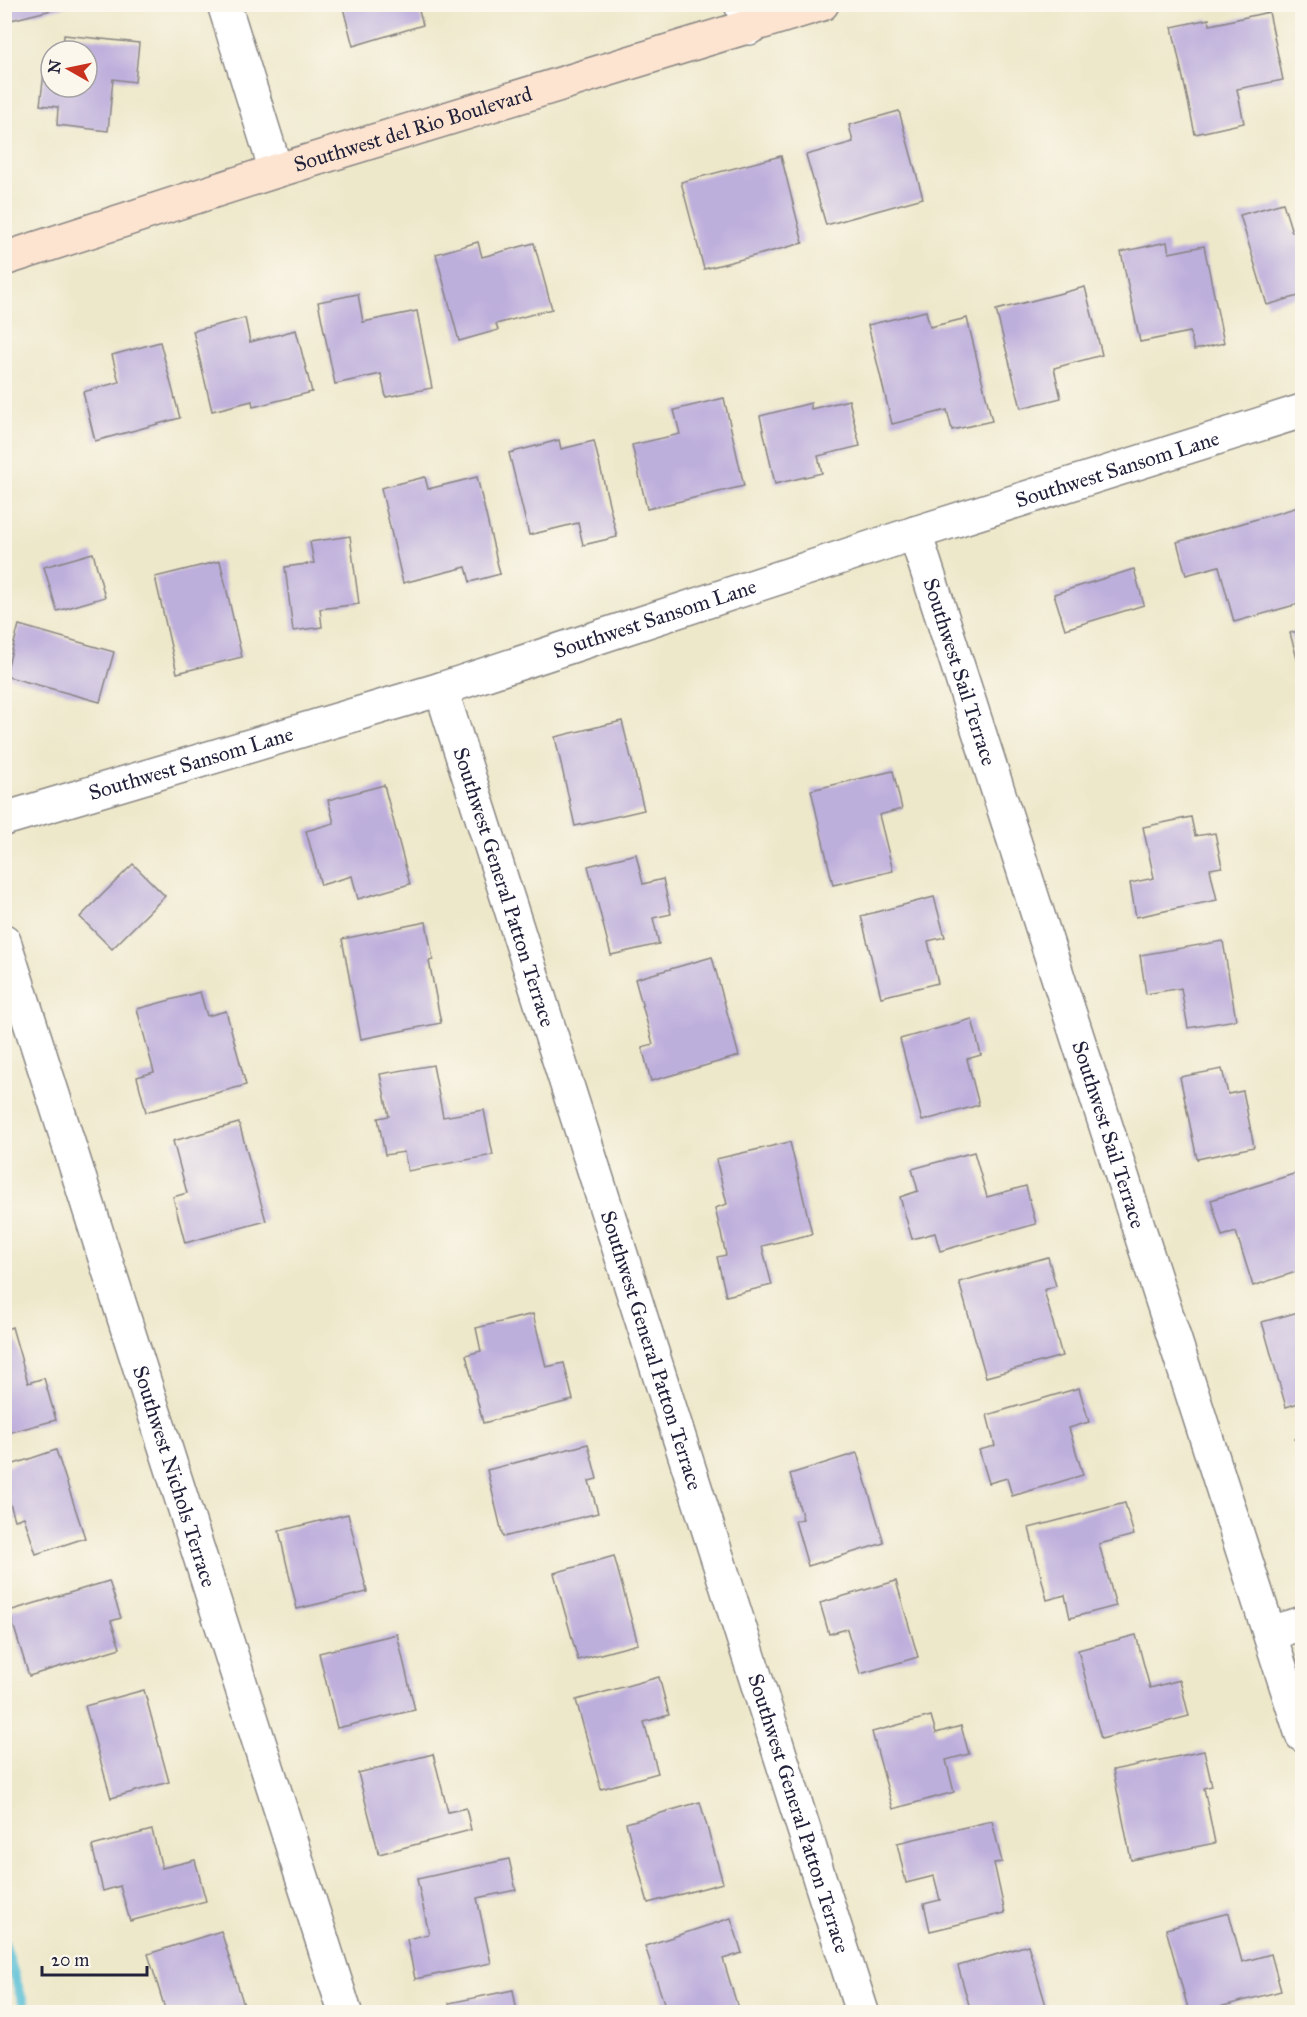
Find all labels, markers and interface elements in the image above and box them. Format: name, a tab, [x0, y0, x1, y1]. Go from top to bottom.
north arrow	[39, 39, 99, 99]
text: N	[44, 58, 65, 75]
street label: Southwest del Rio Boulevard	[291, 80, 535, 178]
street label: Southwest Sansom Lane	[1012, 425, 1223, 514]
street label: Southwest Sansom Lane	[550, 573, 760, 664]
street label: Southwest Sail Terrace	[917, 575, 1002, 769]
street label: Southwest Sansom Lane	[85, 721, 297, 806]
street label: Southwest General Patton Terrace	[447, 744, 561, 1030]
street label: Southwest Sail Terrace	[1066, 1038, 1151, 1232]
street label: Southwest General Patton Terrace	[595, 1207, 708, 1494]
street label: Southwest Nichols Terrace	[127, 1362, 222, 1591]
street label: Southwest General Patton Terrace	[742, 1670, 856, 1957]
scale bar	[42, 1939, 147, 1977]
text: 20 m	[51, 1949, 89, 1971]

